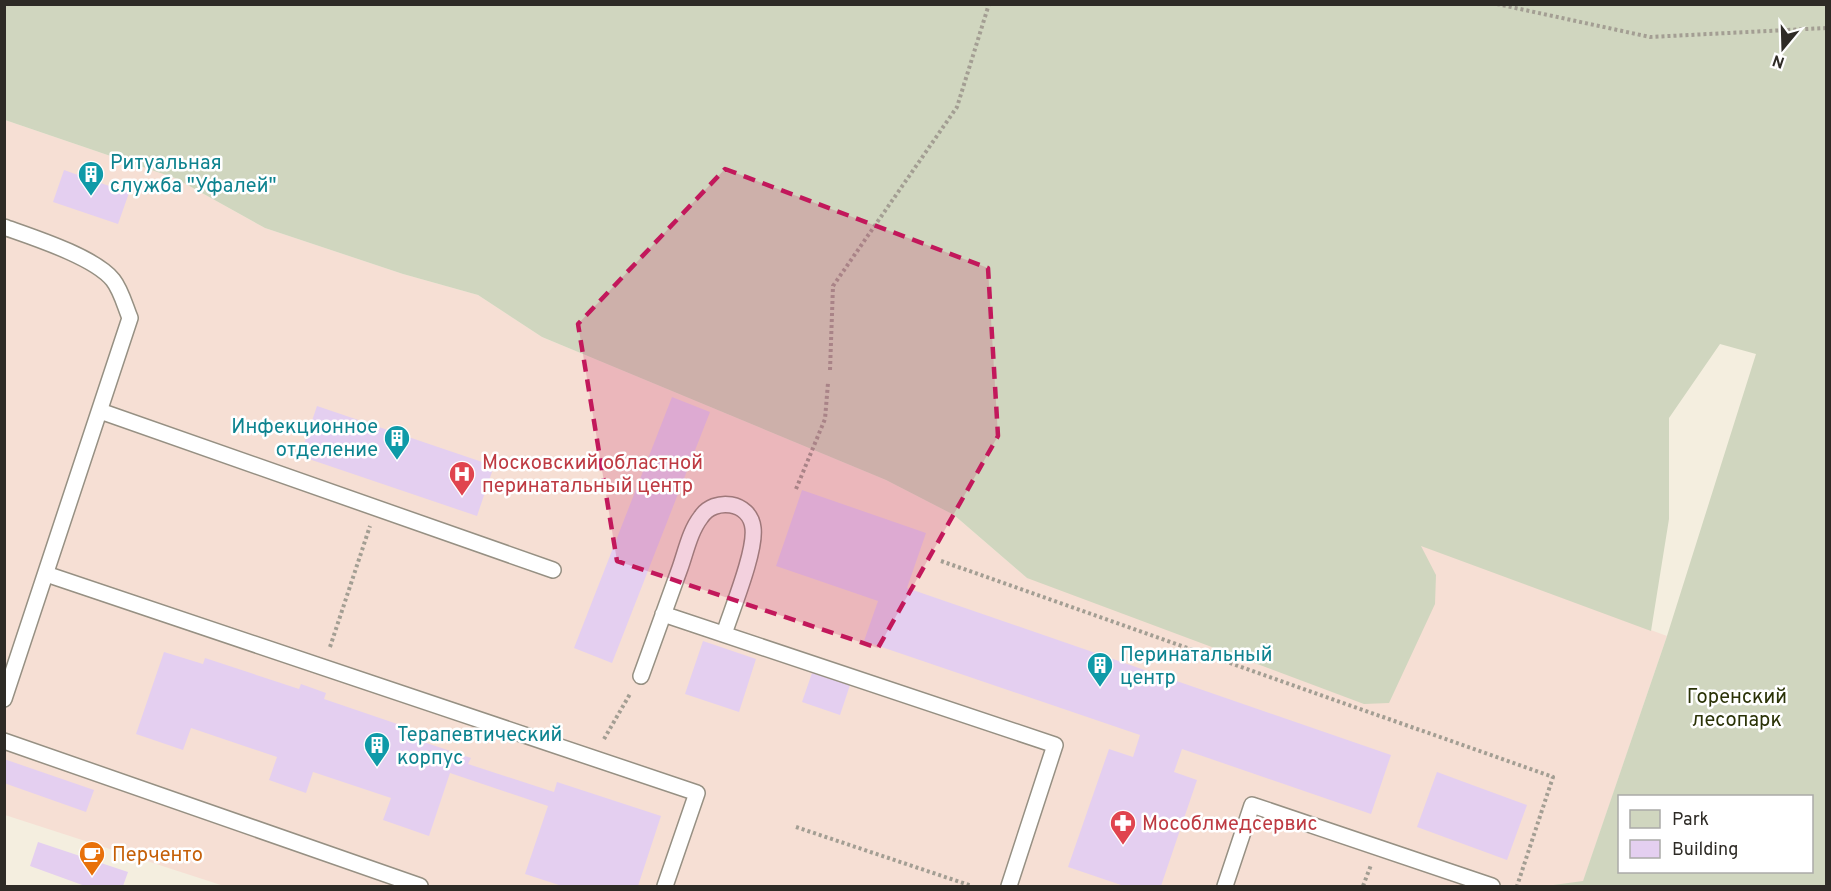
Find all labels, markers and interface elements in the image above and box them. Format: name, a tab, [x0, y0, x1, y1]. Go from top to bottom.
north arrow	[1753, 18, 1813, 78]
text: N	[1770, 49, 1787, 72]
place label: Ритуальная служба "Уфалей"	[110, 151, 277, 200]
building icon: Ритуальная служба "Уфалей"	[76, 159, 106, 197]
place label: Инфекционное отделение	[231, 415, 378, 464]
building icon: Инфекционное отделение	[382, 423, 412, 461]
place label: Московский областной перинатальный центр	[482, 451, 703, 500]
hospital icon: Московский областной перинатальный центр	[447, 459, 477, 497]
place label: Перинатальный центр	[1120, 643, 1273, 692]
building icon: Перинатальный центр	[1085, 650, 1115, 688]
park label: Горенский лесопарк	[1687, 685, 1787, 734]
place label: Терапевтический корпус	[397, 723, 562, 772]
building icon: Терапевтический корпус	[362, 730, 392, 768]
legend	[1618, 795, 1813, 873]
pharmacy icon: Мособлмедсервис	[1108, 808, 1138, 846]
text: Park	[1672, 809, 1709, 832]
place label: Мособлмедсервис	[1142, 812, 1317, 838]
cafe icon: Перченто	[77, 839, 107, 877]
text: Building	[1672, 839, 1738, 862]
place label: Перченто	[112, 843, 203, 869]

